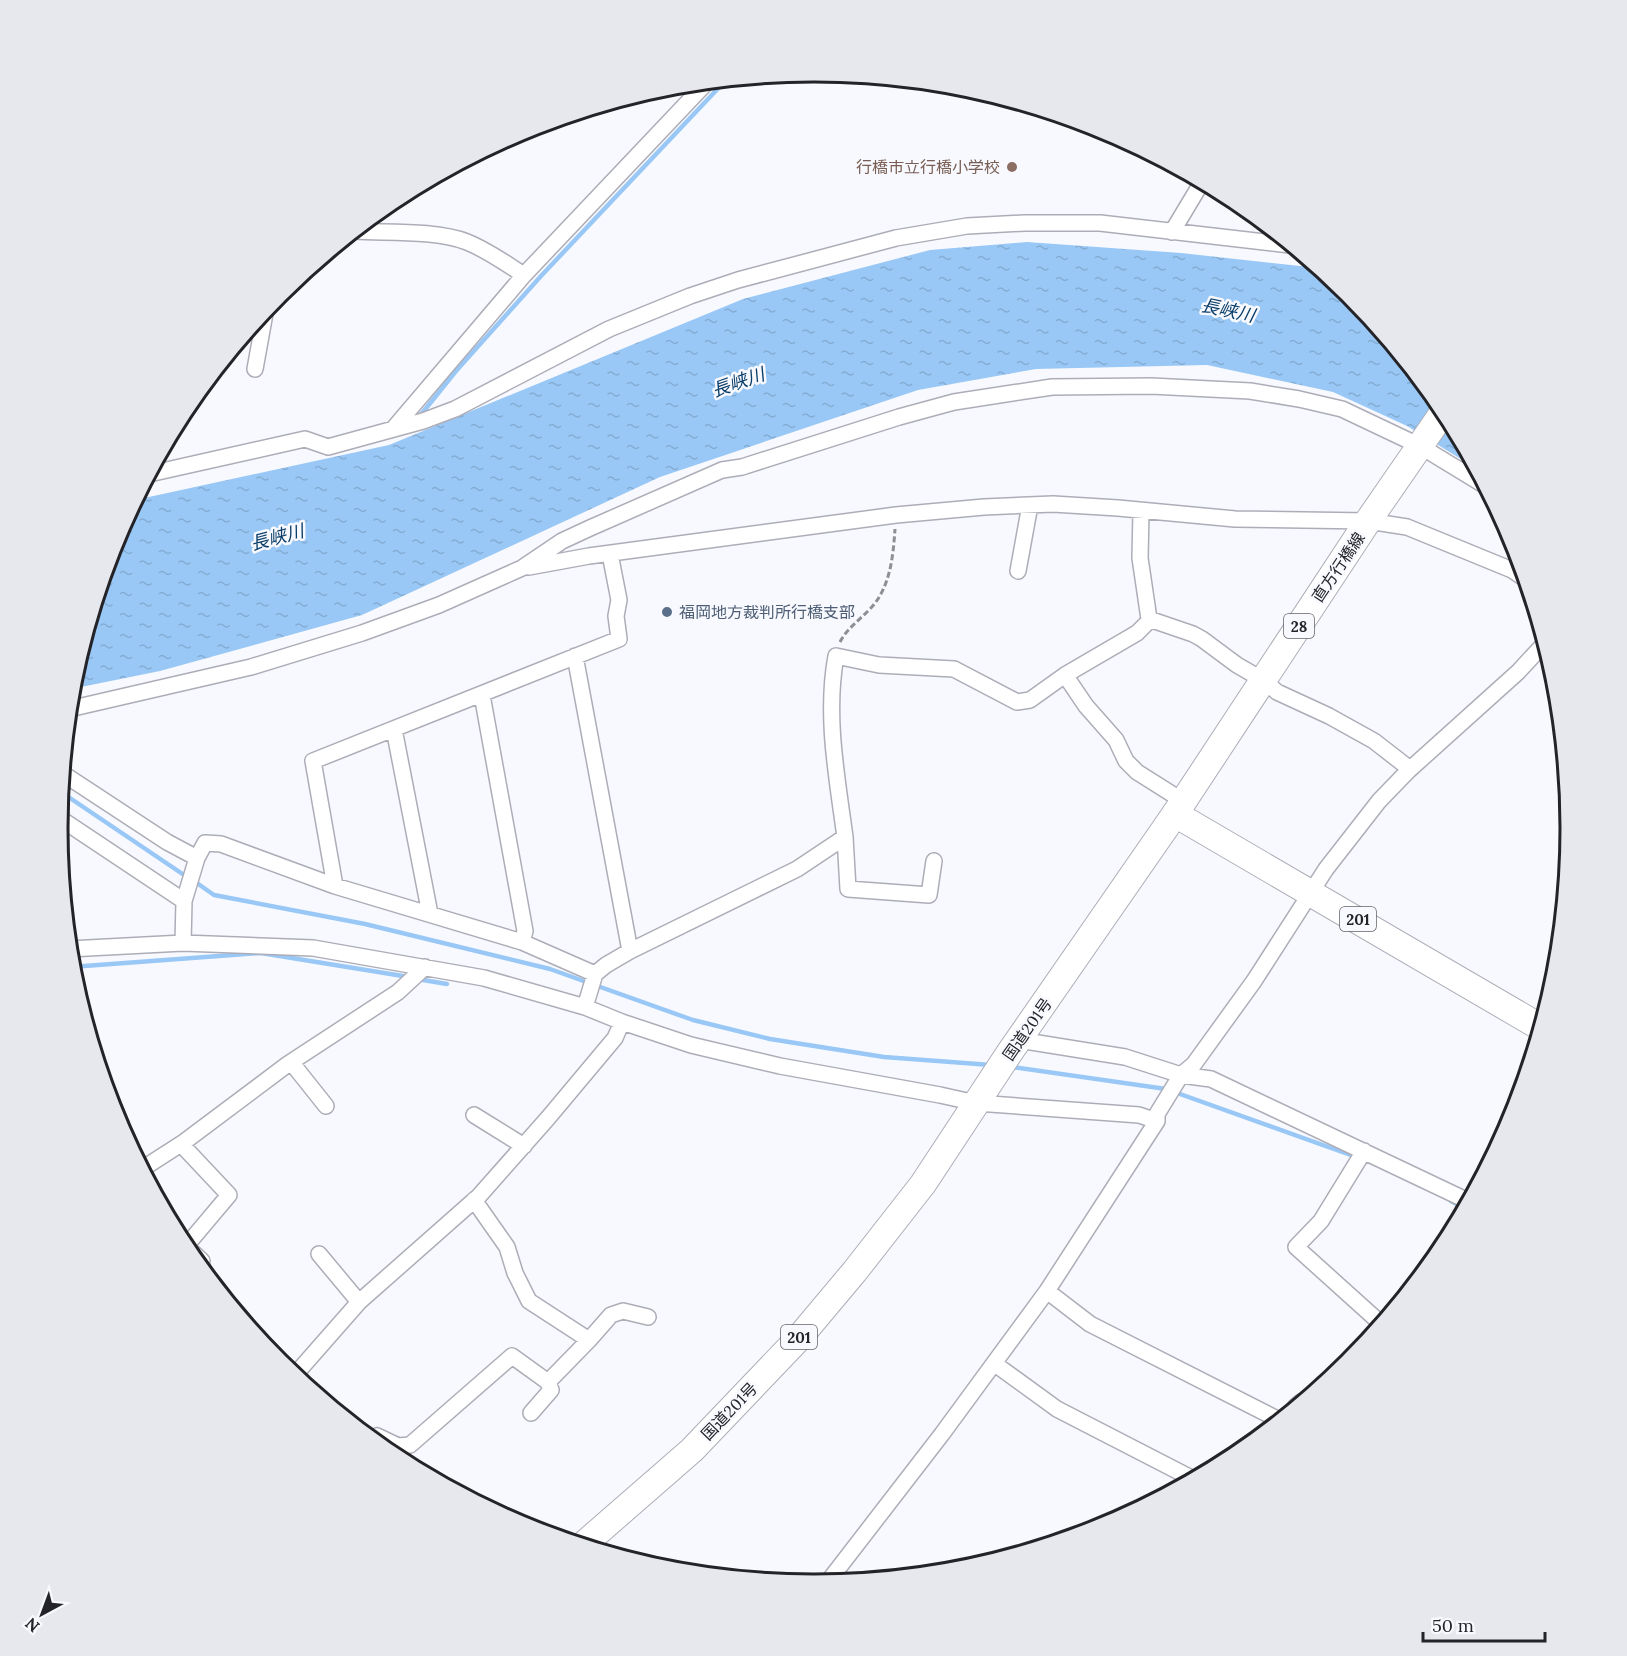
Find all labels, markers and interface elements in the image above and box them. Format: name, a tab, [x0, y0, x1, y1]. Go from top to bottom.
place label: 行橋市立行橋小学校	[856, 157, 1000, 177]
marker: 行橋市立行橋小学校	[1005, 160, 1019, 174]
water label: 長峡川	[1199, 293, 1259, 327]
water label: 長峡川	[709, 362, 769, 402]
water label: 長峡川	[248, 518, 308, 555]
street label: 直方行橋線	[1307, 528, 1369, 606]
place label: 福岡地方裁判所行橋支部	[679, 602, 855, 622]
marker: 福岡地方裁判所行橋支部	[660, 605, 674, 619]
road number: 28	[1284, 614, 1314, 638]
road number: 201	[1340, 907, 1376, 931]
street label: 国道201号	[998, 994, 1056, 1064]
road number: 201	[781, 1325, 817, 1349]
street label: 国道201号	[697, 1378, 761, 1444]
north arrow	[12, 1584, 72, 1644]
scale bar	[1423, 1605, 1544, 1643]
text: N	[21, 1614, 43, 1637]
text: 50 m	[1432, 1614, 1474, 1637]

